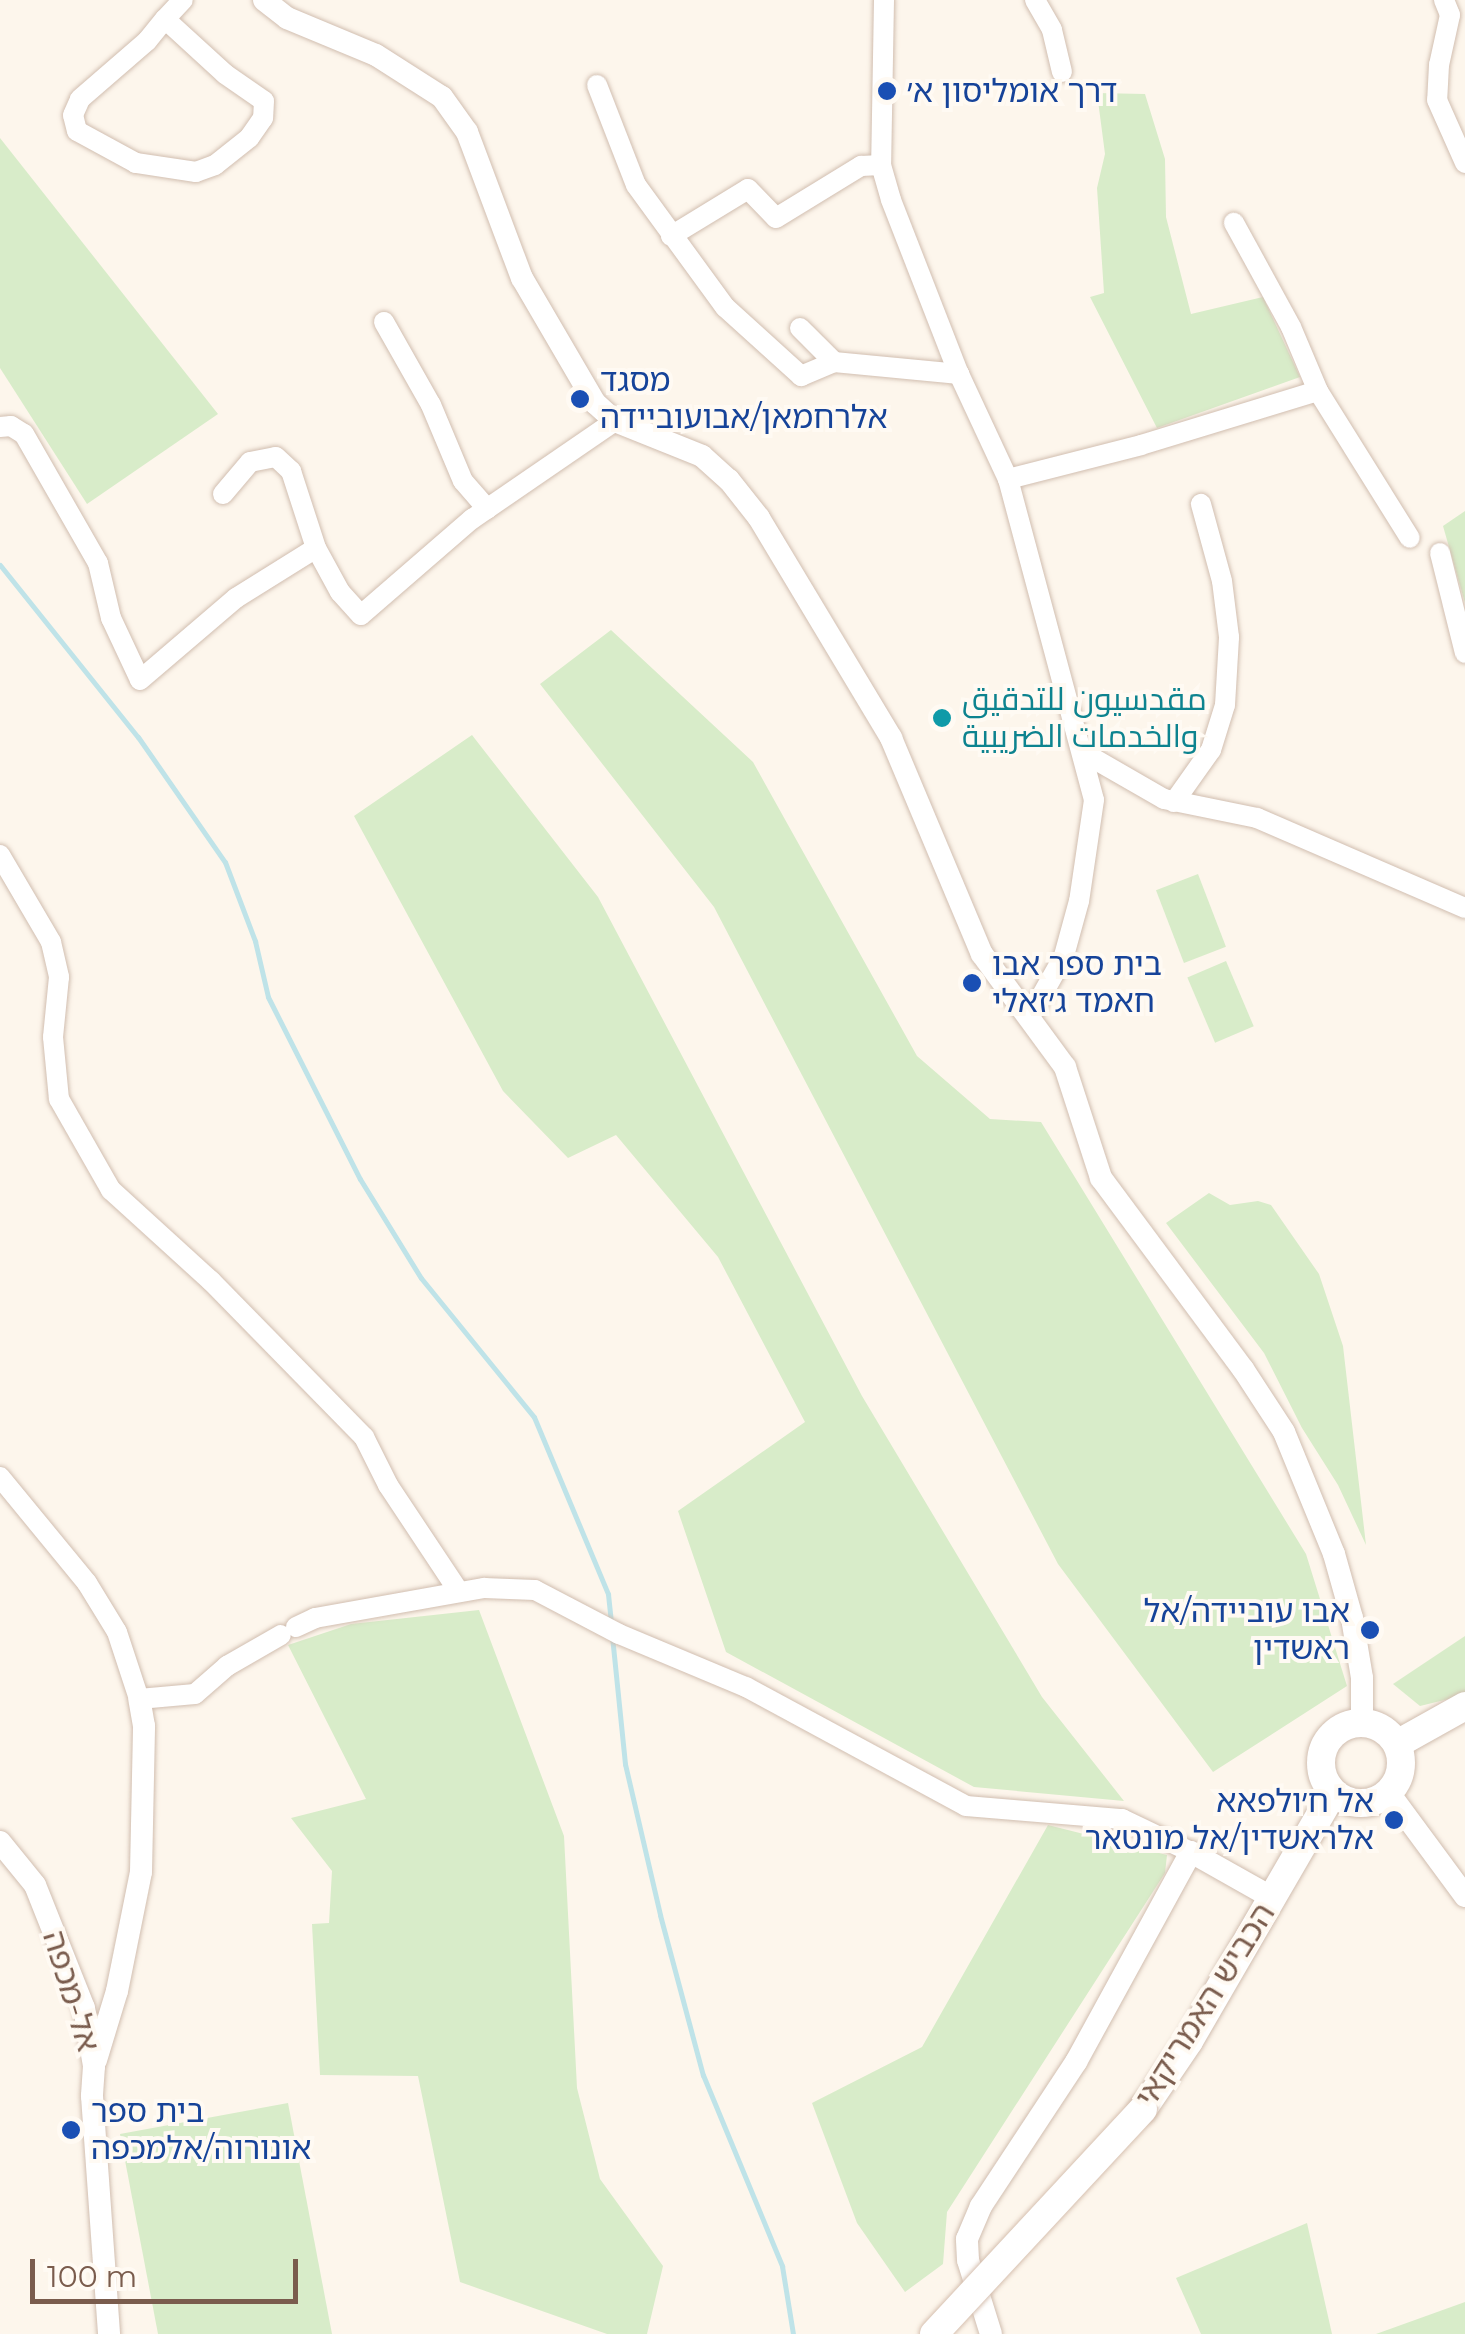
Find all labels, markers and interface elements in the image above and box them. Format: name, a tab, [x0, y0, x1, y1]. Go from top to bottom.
place label: דרך אומליסון א׳	[907, 72, 1117, 110]
marker: דרך אומליסון א׳	[876, 80, 898, 102]
place label: מסגד אלרחמאן/אבועוביידה	[600, 362, 888, 437]
marker: מסגד אלרחמאן/אבועוביידה	[569, 388, 591, 410]
place label: مقدسيون للتدقيق والخدمات الضريبية	[962, 681, 1207, 756]
marker: مقدسيون للتدقيق والخدمات الضريبية	[931, 707, 953, 729]
place label: בית ספר אבו חאמד ג׳זאלי	[992, 946, 1162, 1021]
marker: בית ספר אבו חאמד ג׳זאלי	[961, 972, 983, 994]
place label: אבו עוביידה/אל ראשדין	[1144, 1593, 1350, 1668]
marker: אבו עוביידה/אל ראשדין	[1359, 1619, 1381, 1641]
place label: אל ח׳ולפאא אלראשדין/אל מונטאר	[1085, 1783, 1374, 1858]
marker: אל ח׳ולפאא אלראשדין/אל מונטאר	[1383, 1809, 1405, 1831]
street label: הכביש האמריקאי	[1127, 1896, 1283, 2114]
street label: אל-מכפה	[34, 1926, 108, 2056]
place label: בית ספר אונורוה/אלמכפה	[91, 2093, 312, 2168]
marker: בית ספר אונורוה/אלמכפה	[60, 2119, 82, 2141]
scale bar	[35, 2239, 302, 2301]
text: 100 m	[47, 2258, 137, 2295]

